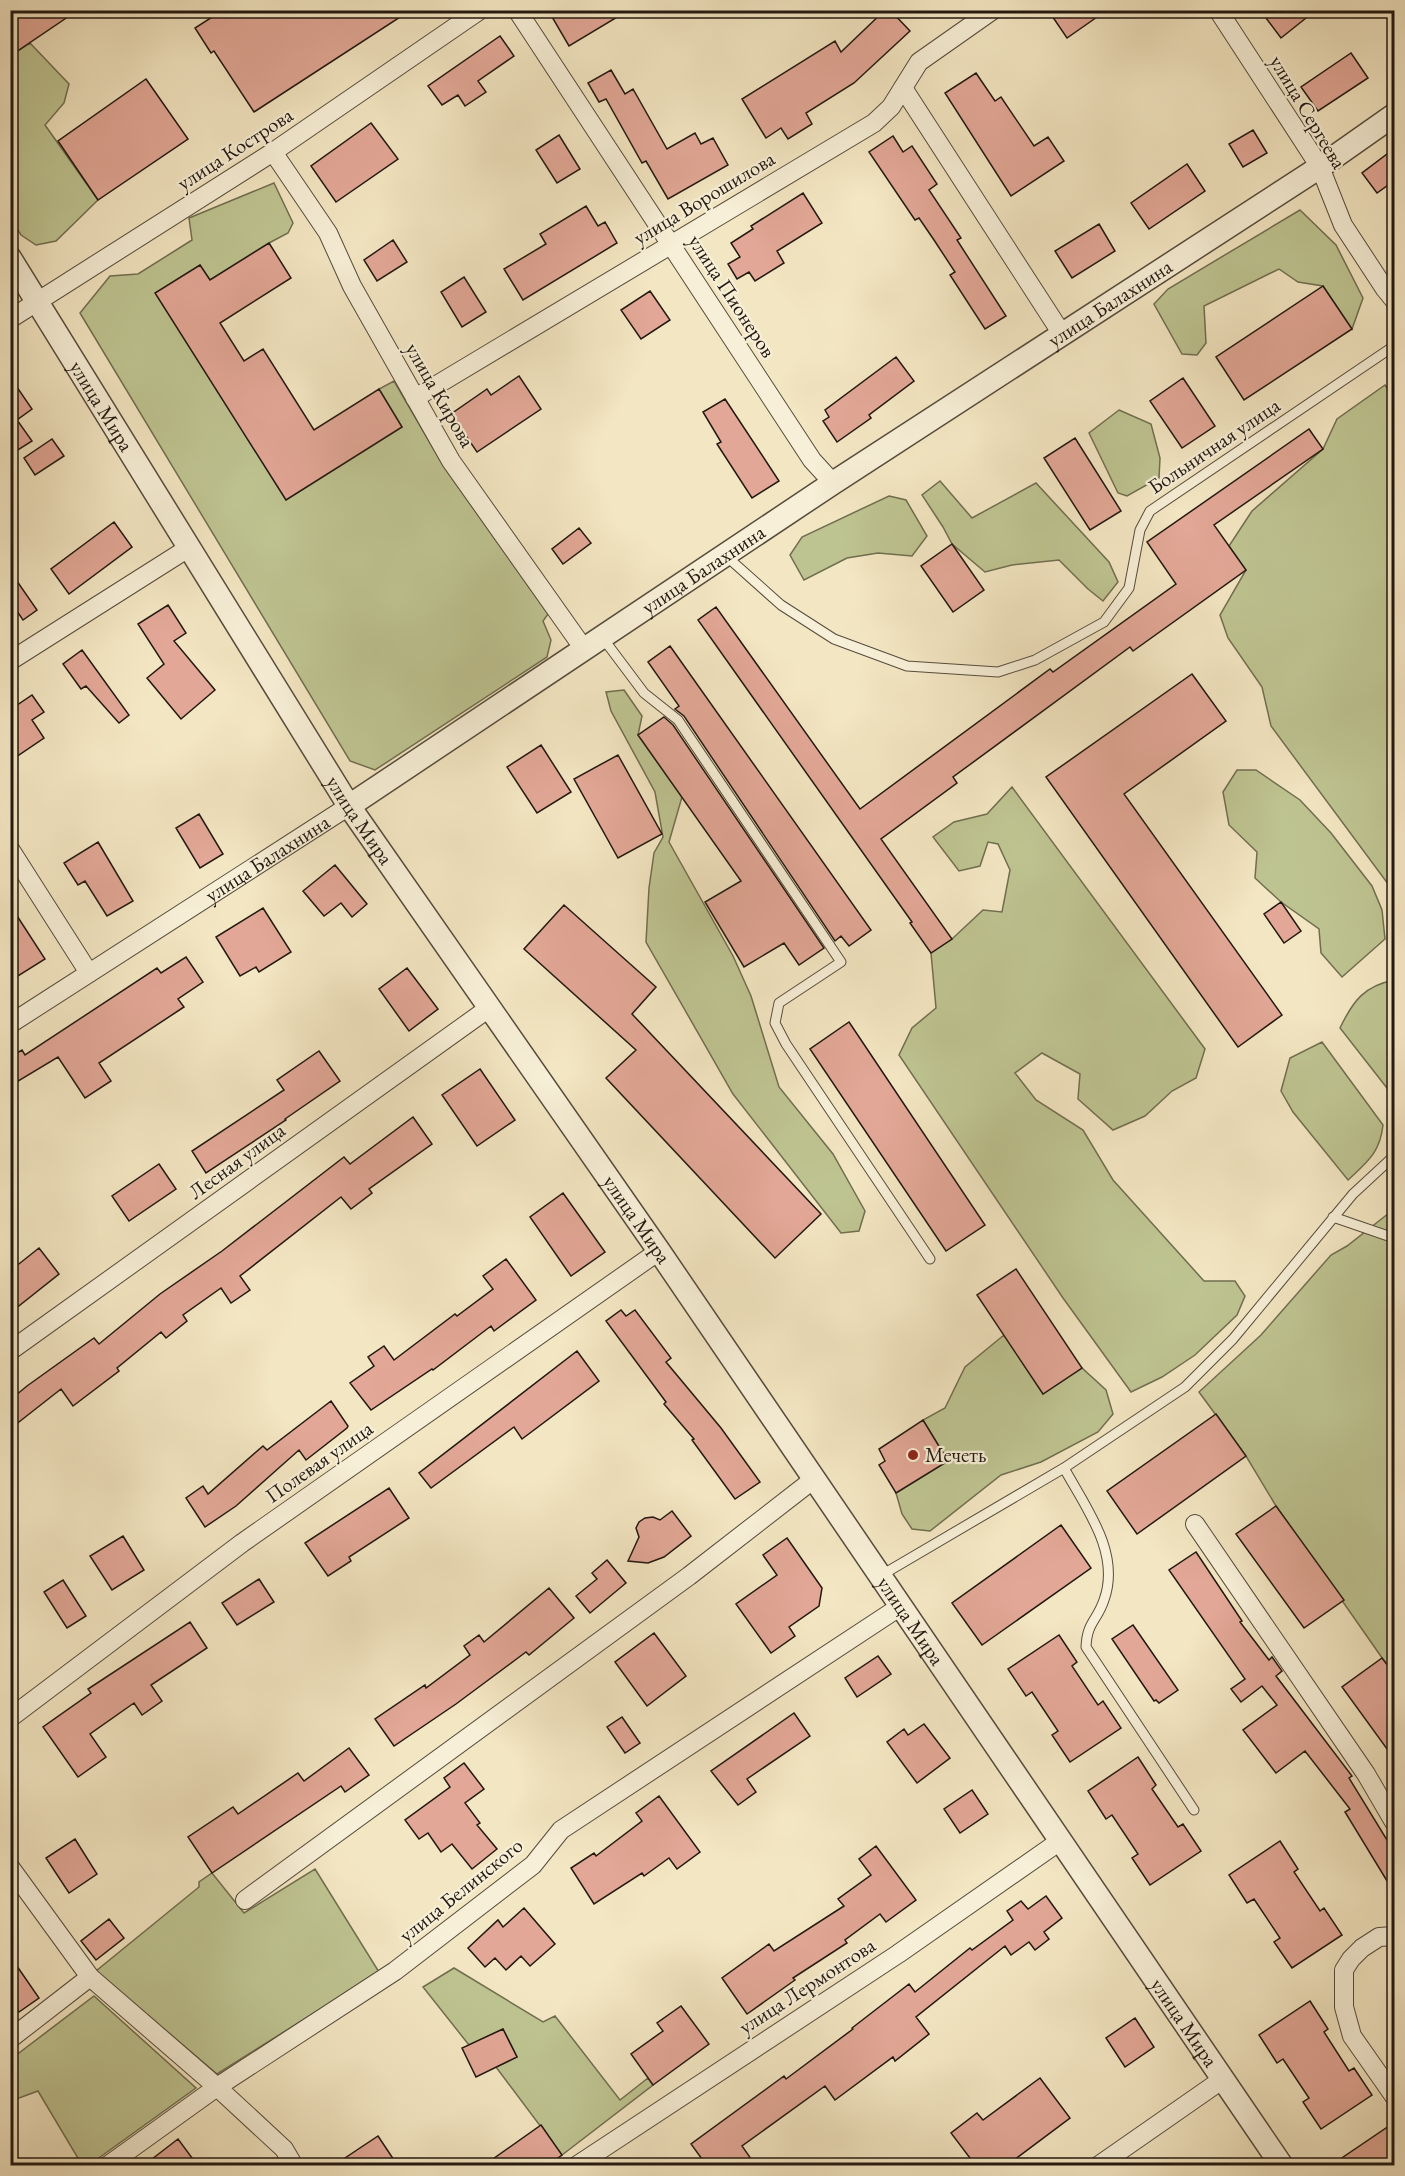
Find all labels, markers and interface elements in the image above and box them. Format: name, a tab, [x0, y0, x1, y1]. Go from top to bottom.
street label: улица Сергеева	[1264, 50, 1353, 174]
street label: улица Кострова	[172, 101, 298, 196]
street label: улица Ворошилова	[628, 144, 780, 251]
street label: улица Пионеров	[683, 229, 782, 362]
street label: улица Балахнина	[1042, 252, 1177, 353]
street label: улица Кирова	[400, 337, 482, 453]
street label: улица Мира	[64, 355, 141, 457]
street label: Больничная улица	[1142, 391, 1286, 500]
street label: улица Балахнина	[636, 518, 771, 620]
street label: улица Мира	[320, 770, 400, 870]
street label: улица Балахнина	[200, 808, 335, 908]
street label: Лесная улица	[183, 1116, 291, 1205]
street label: улица Мира	[597, 1169, 678, 1269]
street label: Полевая улица	[260, 1414, 378, 1509]
place label: Мечеть	[925, 1441, 986, 1468]
marker: Мечеть	[906, 1448, 920, 1462]
street label: улица Мира	[871, 1571, 951, 1671]
street label: улица Белинского	[393, 1831, 528, 1948]
street label: улица Лермонтова	[733, 1931, 881, 2040]
street label: улица Мира	[1145, 1972, 1225, 2072]

